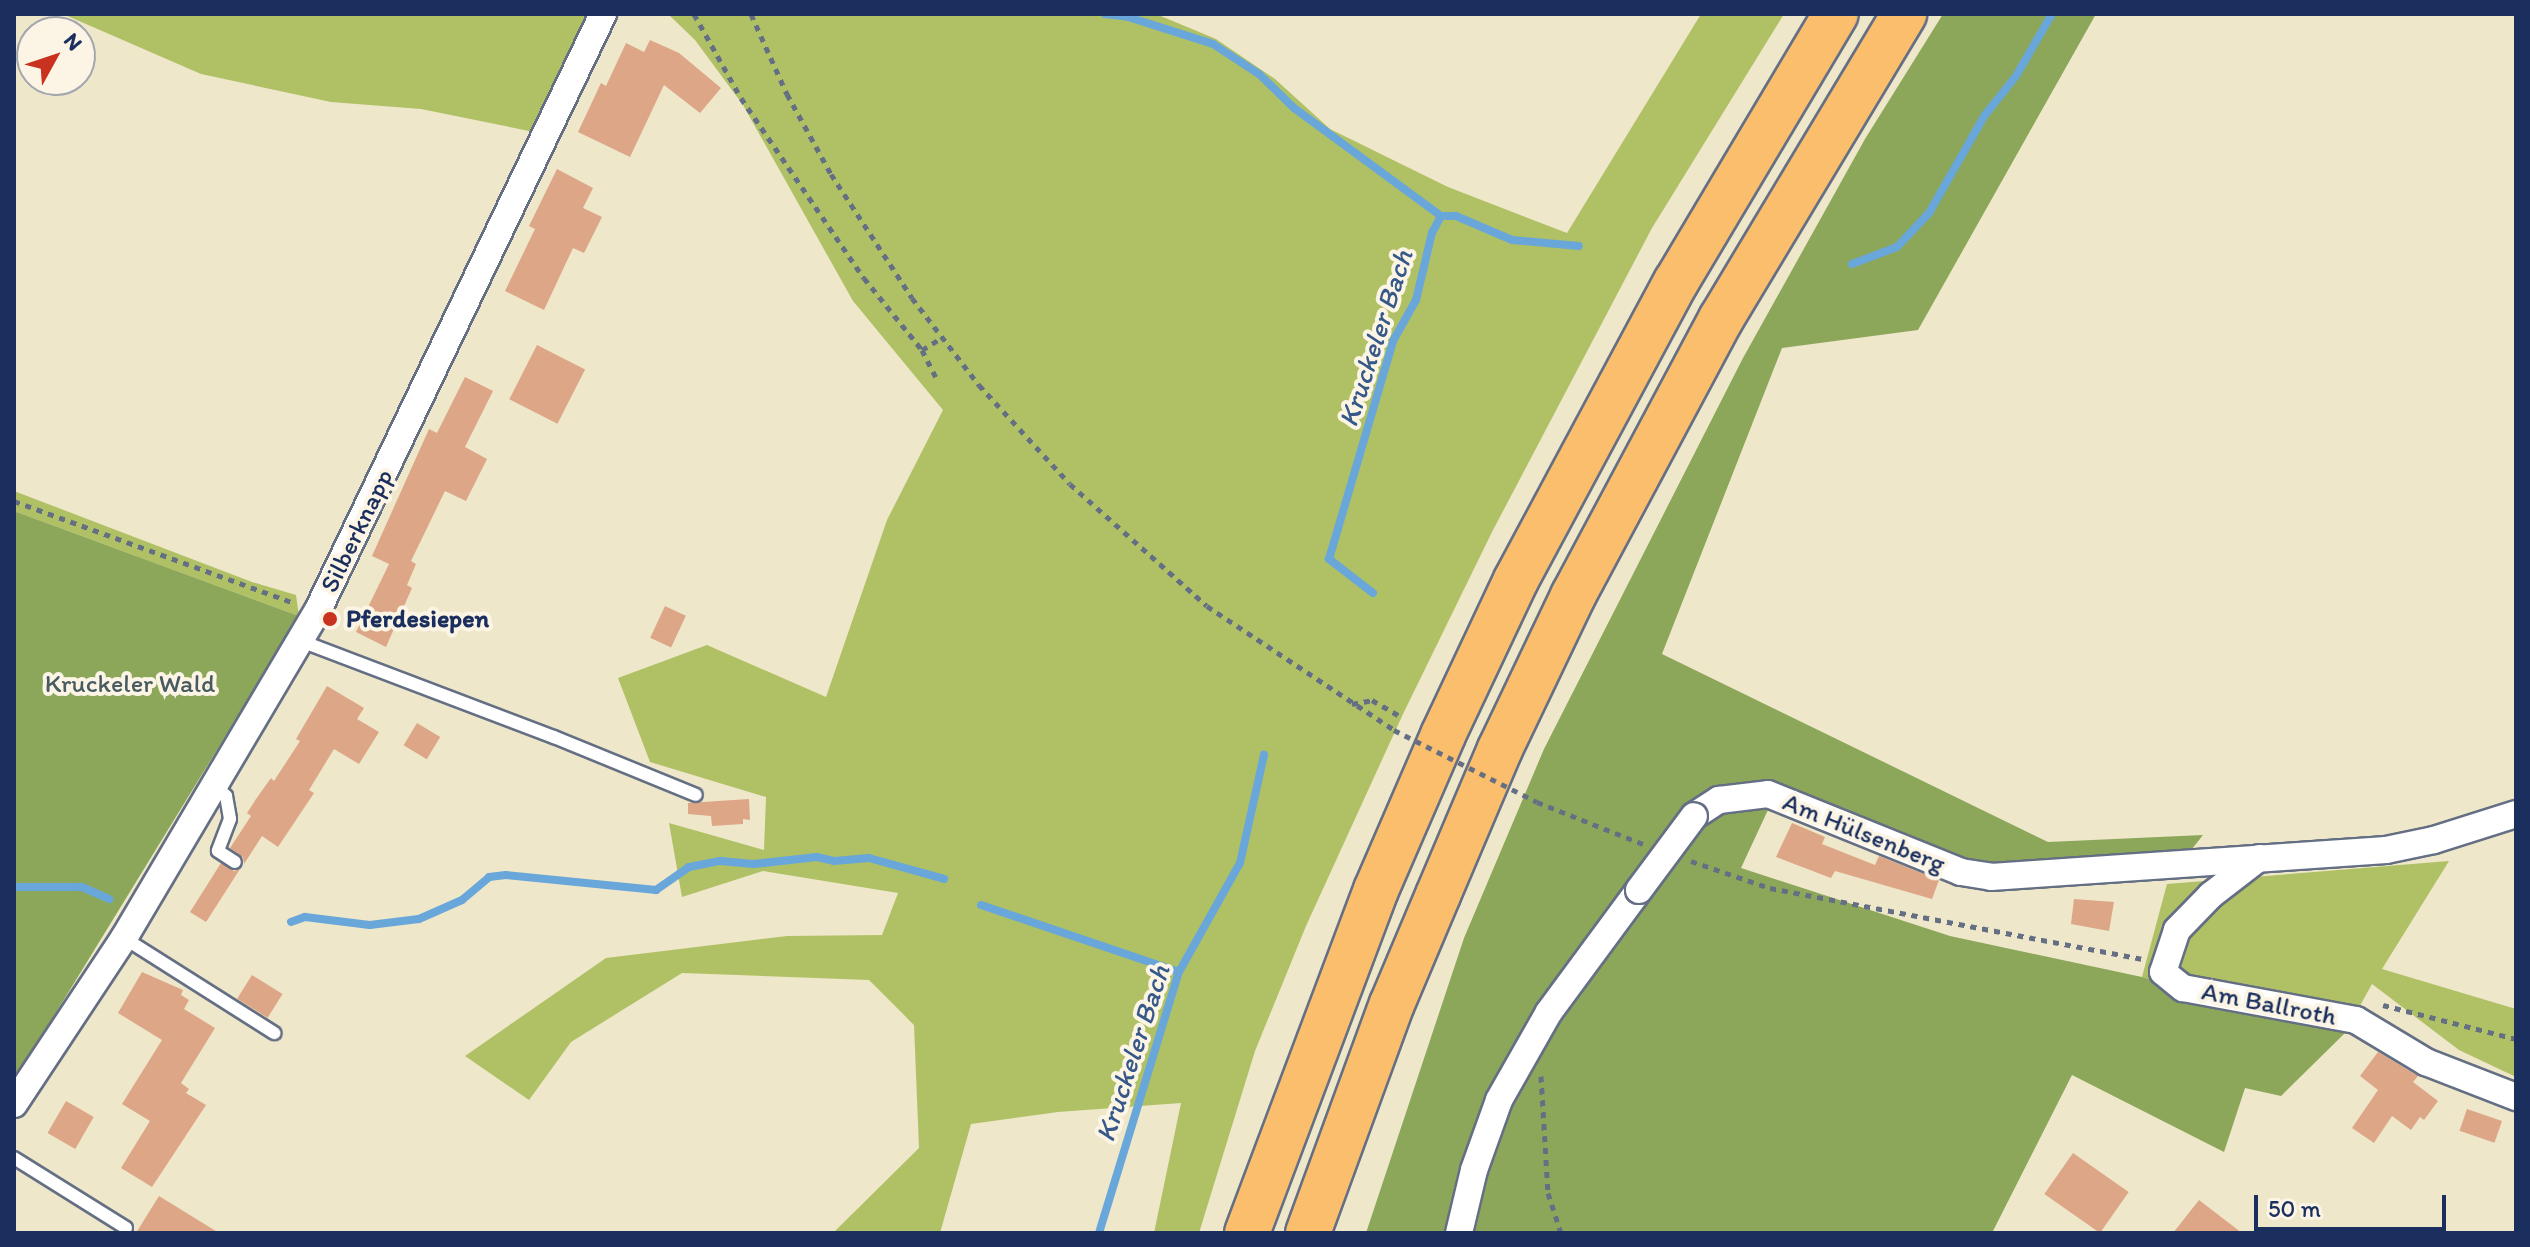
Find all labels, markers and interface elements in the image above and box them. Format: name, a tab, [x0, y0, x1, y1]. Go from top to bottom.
north arrow	[16, 16, 96, 96]
text: N	[58, 27, 88, 56]
water label: Kruckeler Bach	[1331, 246, 1419, 430]
street label: Silberknapp	[314, 464, 400, 598]
place label: Pferdesiepen	[346, 603, 489, 635]
marker: Pferdesiepen	[321, 610, 339, 628]
park label: Kruckeler Wald	[45, 668, 215, 700]
street label: Am Hülsenberg	[1779, 786, 1949, 880]
water label: Kruckeler Bach	[1088, 961, 1176, 1145]
street label: Am Ballroth	[2199, 976, 2339, 1032]
scale bar	[2258, 1179, 2450, 1229]
text: 50 m	[2268, 1194, 2321, 1223]

